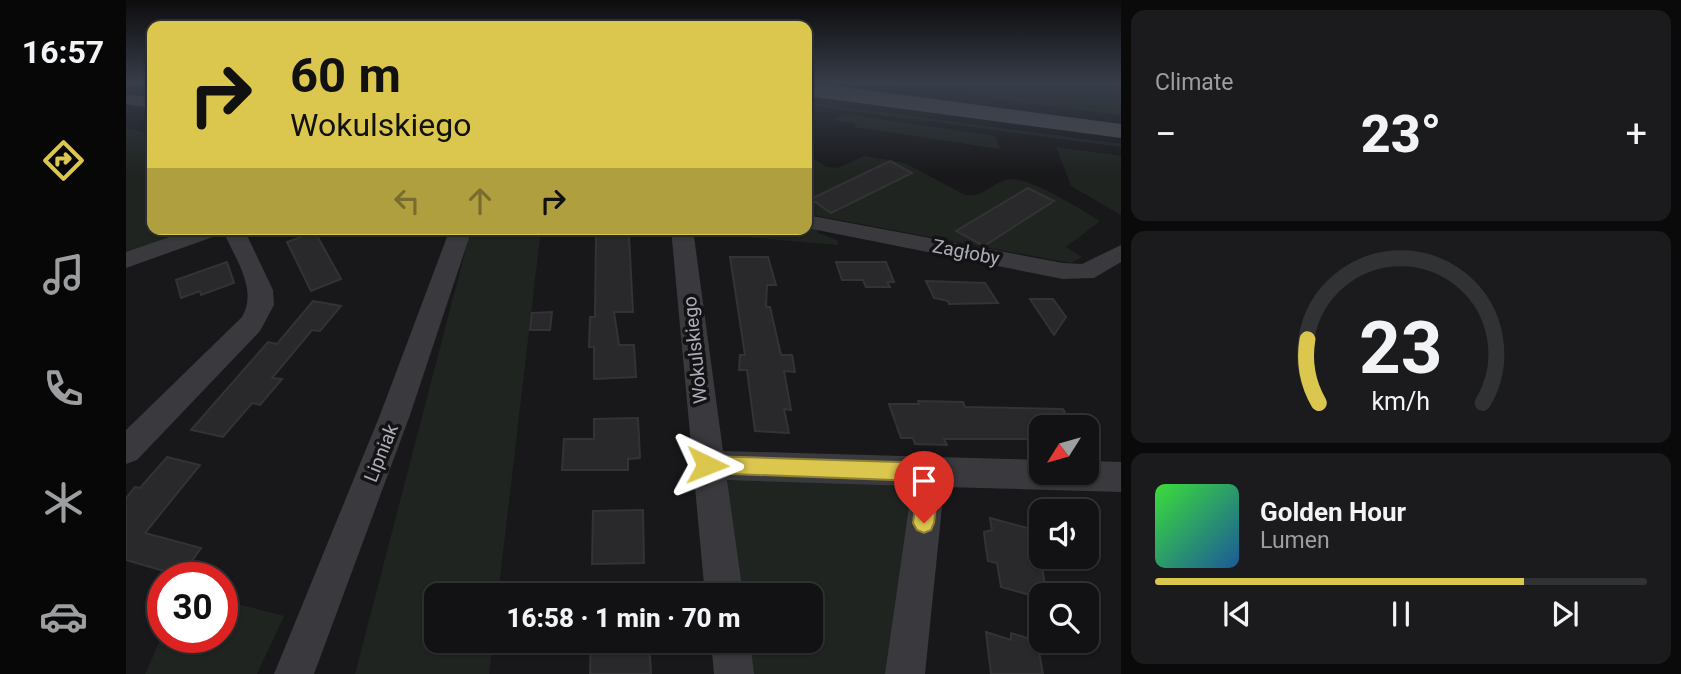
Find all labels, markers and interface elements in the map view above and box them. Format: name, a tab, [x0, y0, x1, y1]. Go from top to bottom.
text: 16:57	[22, 33, 104, 71]
text: 60 m	[290, 47, 401, 104]
icon: right	[175, 49, 266, 140]
text: Climate	[1155, 69, 1234, 96]
text: 23°	[1361, 104, 1441, 165]
text: Wokulskiego	[290, 106, 472, 144]
text: −	[1155, 112, 1177, 156]
text: +	[1625, 112, 1647, 156]
icon: directions	[39, 136, 88, 185]
icon: left	[388, 182, 426, 220]
icon: ahead	[461, 182, 499, 220]
icon: right	[534, 182, 572, 220]
street label: Zagłoby	[930, 234, 1002, 270]
icon: music	[39, 250, 88, 299]
street label: Wokulskiego	[678, 295, 712, 405]
text: 23	[1359, 305, 1443, 391]
icon: phone	[39, 364, 88, 413]
text: km/h	[1372, 387, 1430, 416]
north arrow	[1029, 415, 1099, 485]
map controls	[1029, 415, 1099, 653]
street label: Lipniak	[359, 420, 403, 485]
position arrow	[670, 428, 744, 502]
pin	[894, 451, 954, 523]
icon: arrive	[905, 462, 943, 500]
icon: climate	[39, 478, 88, 527]
text: Golden Hour	[1260, 497, 1406, 527]
button: sound	[1029, 499, 1099, 569]
text: Lumen	[1260, 527, 1330, 554]
speed limit sign: 30	[147, 562, 238, 653]
button: search	[1029, 583, 1099, 653]
icon: car	[39, 592, 88, 641]
icon: previous	[1218, 595, 1256, 633]
icon: pause	[1382, 595, 1420, 633]
icon: next	[1546, 595, 1584, 633]
text: 16:58 · 1 min · 70 m	[506, 603, 741, 633]

